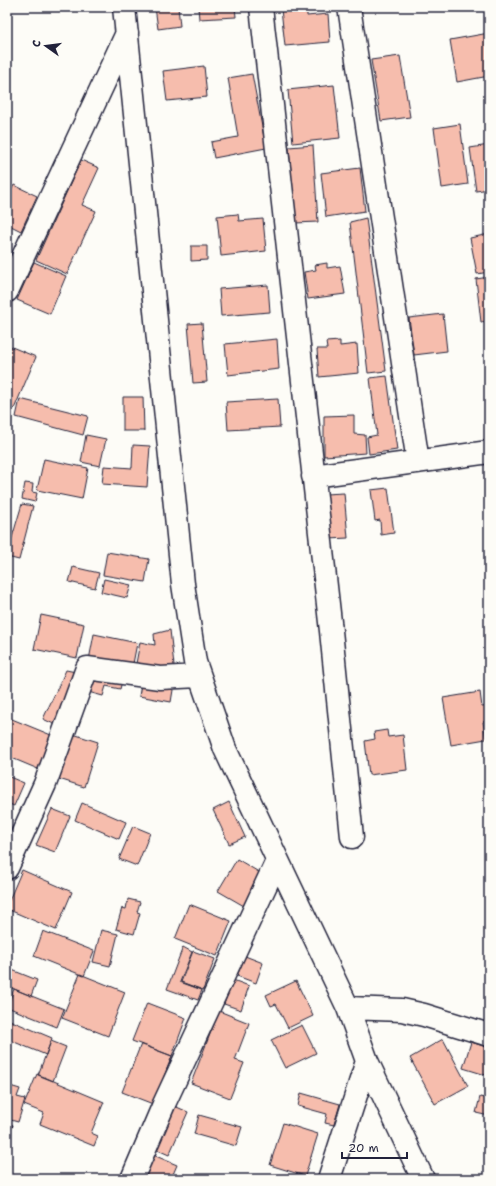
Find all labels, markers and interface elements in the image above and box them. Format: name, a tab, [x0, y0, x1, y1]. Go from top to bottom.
north arrow	[26, 26, 66, 66]
text: С	[29, 38, 45, 49]
scale bar	[342, 1134, 407, 1160]
text: 20 m	[348, 1140, 379, 1156]

